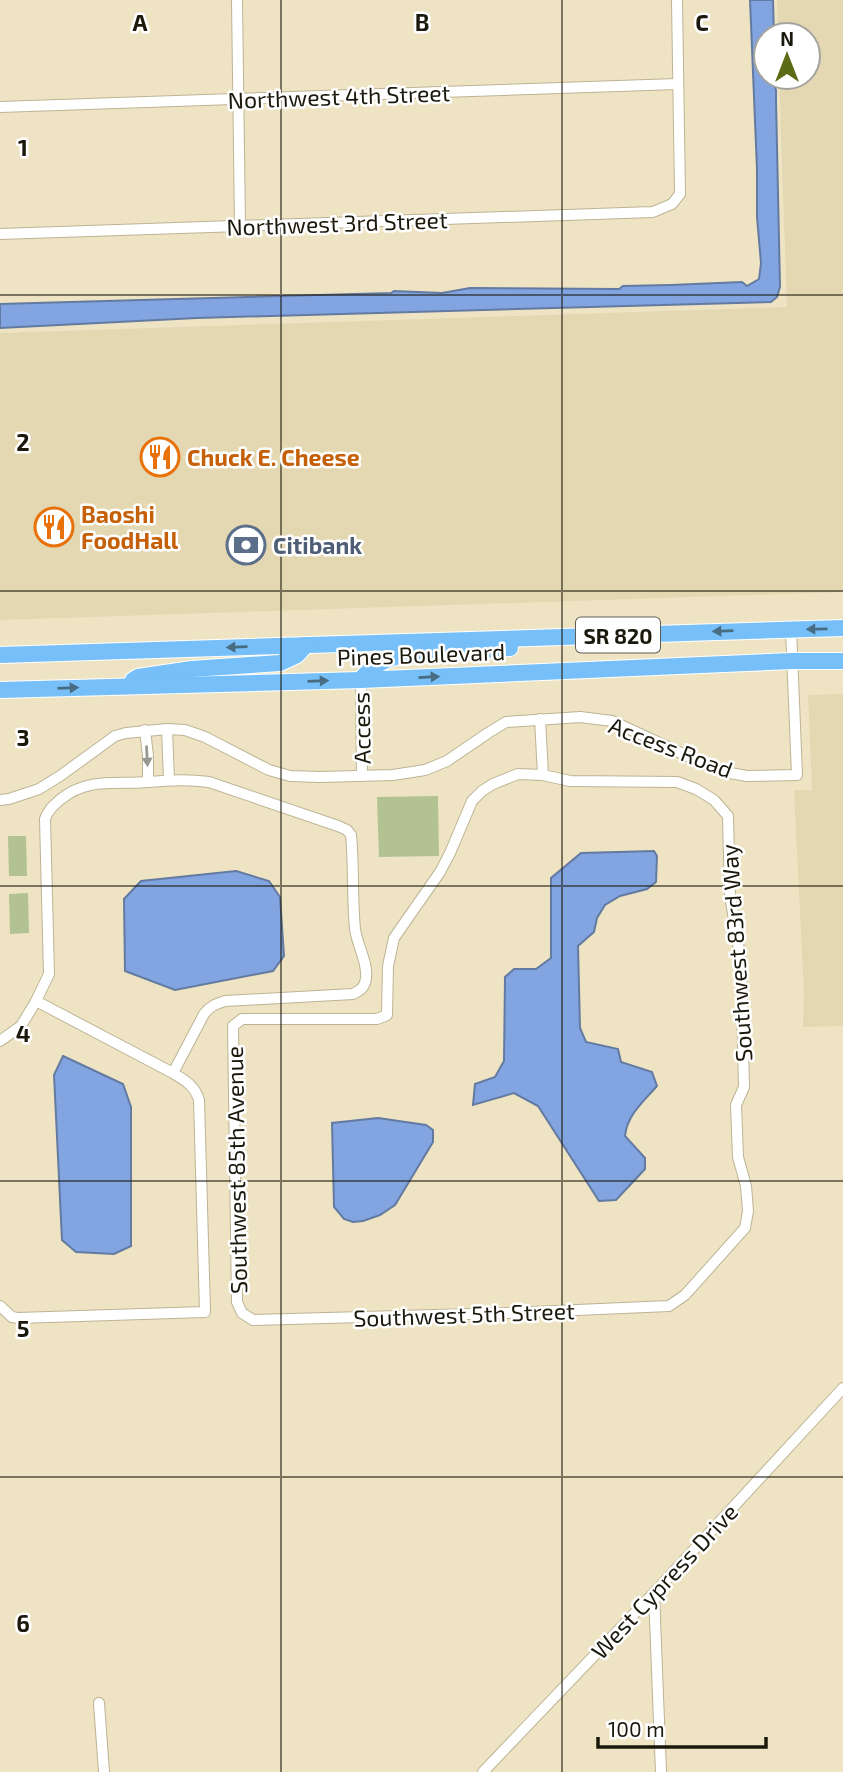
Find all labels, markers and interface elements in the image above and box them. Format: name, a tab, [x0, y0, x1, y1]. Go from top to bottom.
text: A	[132, 8, 148, 36]
text: B	[415, 8, 429, 36]
text: C	[695, 8, 709, 36]
north arrow	[752, 21, 822, 91]
text: N	[780, 27, 794, 50]
street label: Northwest 4th Street	[227, 78, 451, 114]
text: 1	[18, 133, 28, 161]
street label: Northwest 3rd Street	[226, 205, 448, 241]
text: 2	[16, 428, 30, 456]
restaurant icon: Chuck E. Cheese	[139, 436, 181, 478]
place label: Chuck E. Cheese	[187, 443, 360, 471]
place label: Baoshi FoodHall	[81, 500, 179, 554]
restaurant icon: Baoshi FoodHall	[33, 506, 75, 548]
bank icon: Citibank	[225, 524, 267, 566]
place label: Citibank	[273, 531, 362, 559]
road number: SR 820	[576, 618, 660, 652]
one-way arrow	[806, 623, 828, 634]
one-way arrow	[712, 626, 734, 637]
street label: Pines Boulevard	[336, 637, 506, 671]
one-way arrow	[226, 642, 248, 653]
one-way arrow	[418, 672, 440, 683]
one-way arrow	[307, 676, 329, 687]
one-way arrow	[57, 682, 79, 694]
street label: Access	[346, 692, 376, 764]
street label: Access Road	[605, 711, 737, 783]
text: 3	[16, 723, 30, 751]
one-way arrow	[142, 746, 153, 768]
street label: Southwest 83rd Way	[714, 843, 758, 1063]
text: 4	[16, 1019, 30, 1047]
street label: Southwest 85th Avenue	[220, 1046, 252, 1294]
street label: Southwest 5th Street	[353, 1296, 575, 1332]
text: 5	[17, 1314, 29, 1342]
street label: West Cypress Drive	[585, 1498, 743, 1664]
text: 6	[16, 1609, 30, 1637]
scale bar	[598, 1706, 766, 1750]
text: 100 m	[608, 1716, 665, 1741]

